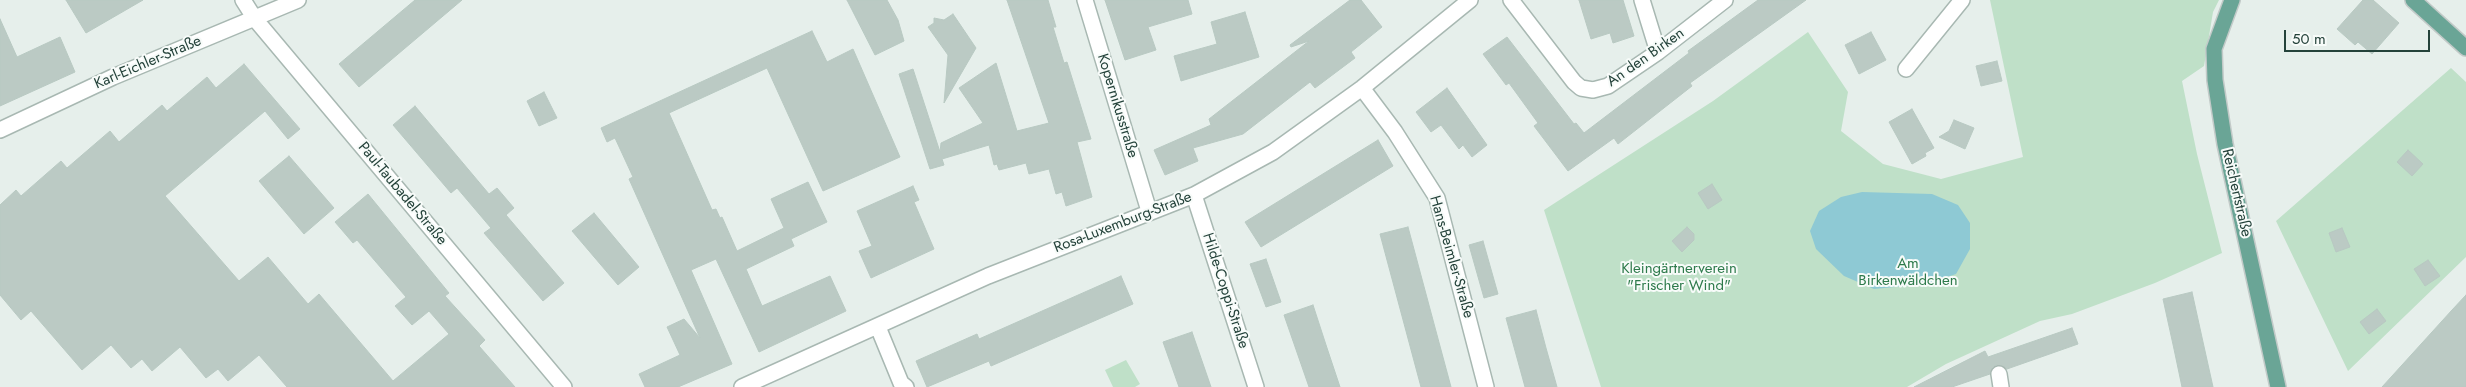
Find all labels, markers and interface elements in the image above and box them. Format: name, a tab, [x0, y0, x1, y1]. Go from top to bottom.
scale bar	[2286, 20, 2432, 52]
street label: An den Birken	[1604, 25, 1688, 91]
text: 50 m	[2292, 28, 2326, 50]
street label: Karl-Eichler-Straße	[92, 32, 204, 94]
street label: Kopernikusstraße	[1093, 52, 1141, 160]
street label: Paul-Taubadel-Straße	[354, 139, 450, 249]
street label: Reichertstraße	[2217, 147, 2255, 239]
street label: Rosa-Luxemburg-Straße	[1052, 188, 1194, 258]
street label: Hans-Beimler-Straße	[1425, 194, 1477, 320]
street label: Hilde-Coppi-Straße	[1198, 231, 1252, 351]
park label: Am Birkenwäldchen	[1858, 255, 1958, 290]
park label: Kleingärtnerverein "Frischer Wind"	[1621, 260, 1737, 295]

